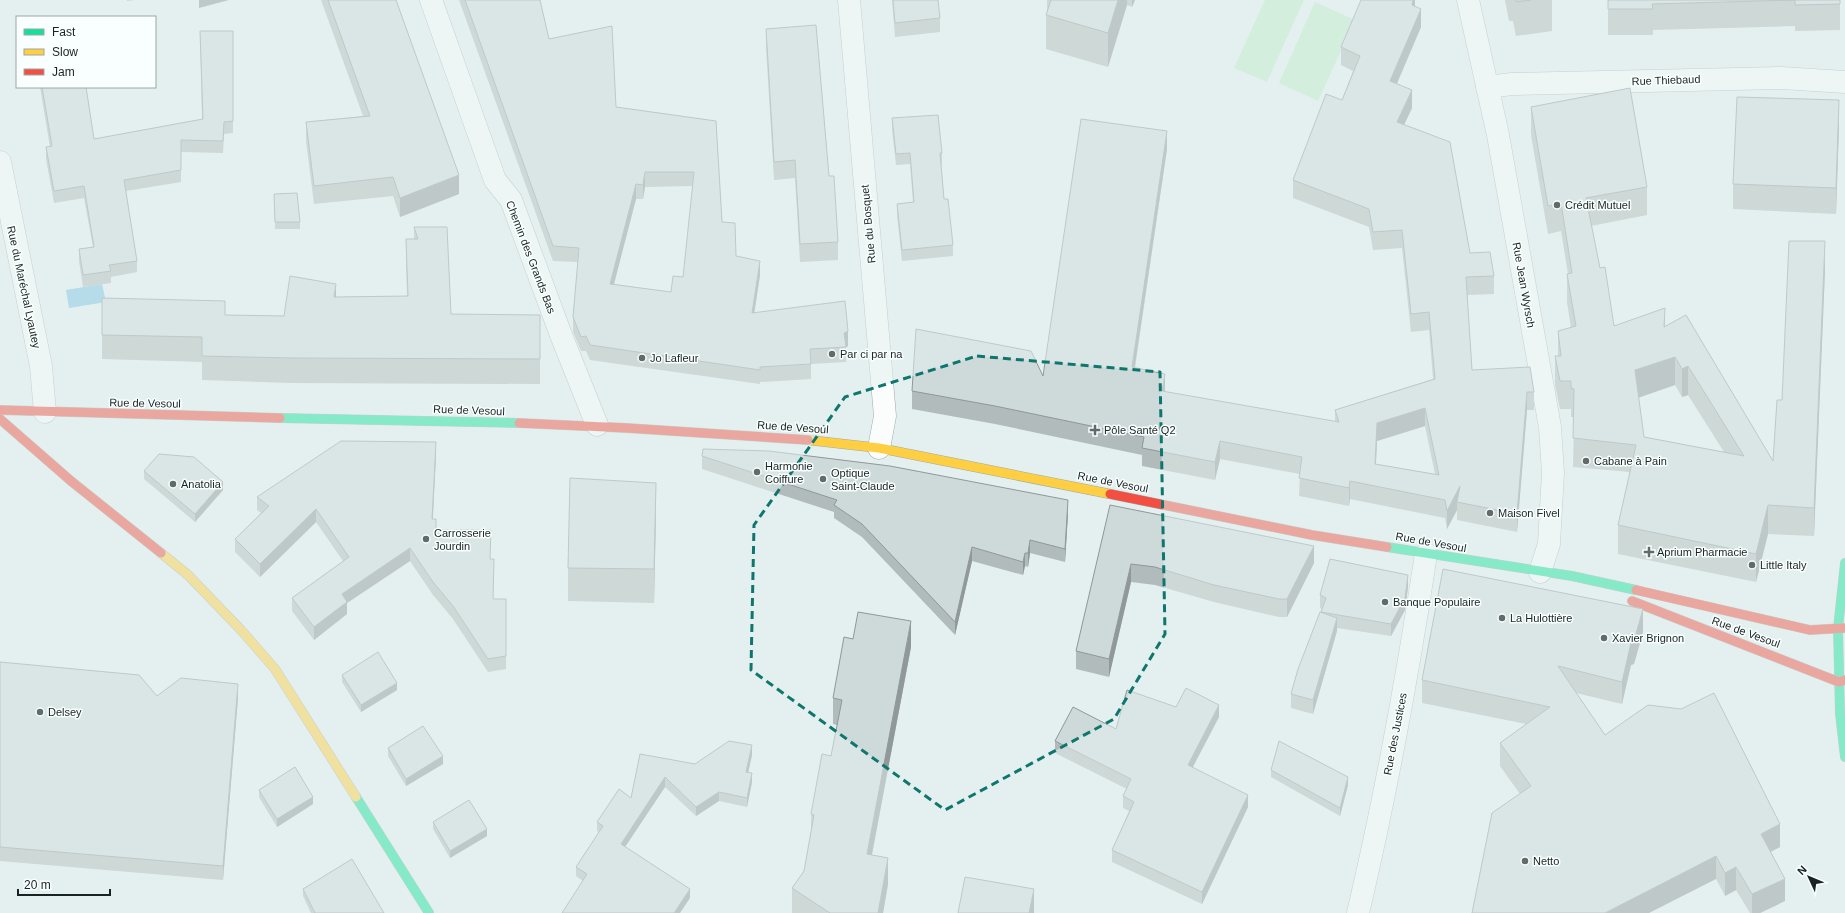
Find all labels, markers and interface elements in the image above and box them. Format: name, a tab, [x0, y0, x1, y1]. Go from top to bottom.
legend	[16, 16, 156, 88]
text: Fast	[52, 25, 76, 39]
text: Slow	[52, 45, 78, 59]
text: Jam	[52, 65, 75, 79]
street label: Rue Thiebaud	[1631, 73, 1701, 87]
street label: Rue du Bosquet	[859, 184, 877, 264]
street label: Chemin des Grands Bas	[504, 199, 558, 316]
place label: Crédit Mutuel	[1565, 199, 1630, 211]
marker: Crédit Mutuel	[1552, 200, 1562, 210]
street label: Rue du Maréchal Lyautey	[5, 225, 43, 350]
street label: Rue Jean Wyrsch	[1511, 241, 1537, 329]
place label: Par ci par na	[840, 348, 903, 360]
marker: Par ci par na	[827, 349, 837, 359]
place label: Jo Lafleur	[650, 352, 699, 364]
marker: Jo Lafleur	[637, 353, 647, 363]
street label: Rue de Vesoul	[109, 396, 181, 410]
street label: Rue de Vesoul	[433, 403, 505, 417]
street label: Rue de Vesoul	[757, 419, 829, 435]
marker: Pôle Santé Q2	[1089, 424, 1101, 436]
place label: Pôle Santé Q2	[1104, 424, 1176, 436]
place label: Cabane à Pain	[1594, 455, 1667, 467]
marker: Cabane à Pain	[1581, 456, 1591, 466]
place label: Harmonie Coiffure	[765, 460, 813, 485]
marker: Harmonie Coiffure	[752, 467, 762, 477]
place label: Optique Saint-Claude	[831, 467, 895, 492]
street label: Rue de Vesoul	[1077, 469, 1149, 495]
marker: Optique Saint-Claude	[818, 474, 828, 484]
place label: Anatolia	[181, 478, 222, 490]
marker: Anatolia	[168, 479, 178, 489]
place label: Maison Fivel	[1498, 507, 1560, 519]
marker: Maison Fivel	[1485, 508, 1495, 518]
place label: Carrosserie Jourdin	[434, 527, 491, 552]
street label: Rue de Vesoul	[1395, 530, 1467, 554]
marker: Carrosserie Jourdin	[421, 534, 431, 544]
place label: Aprium Pharmacie	[1657, 546, 1747, 558]
marker: Aprium Pharmacie	[1644, 547, 1654, 557]
place label: Little Italy	[1760, 559, 1807, 571]
marker: Little Italy	[1747, 560, 1757, 570]
place label: Banque Populaire	[1393, 596, 1480, 608]
marker: Banque Populaire	[1380, 597, 1390, 607]
place label: La Hulottière	[1510, 612, 1572, 624]
marker: La Hulottière	[1497, 613, 1507, 623]
street label: Rue de Vesoul	[1710, 614, 1782, 650]
place label: Xavier Brignon	[1612, 632, 1684, 644]
marker: Xavier Brignon	[1599, 633, 1609, 643]
street label: Rue des Justices	[1381, 691, 1409, 776]
place label: Delsey	[48, 706, 82, 718]
marker: Delsey	[35, 707, 45, 717]
place label: Netto	[1533, 855, 1559, 867]
marker: Netto	[1520, 856, 1530, 866]
north arrow	[1789, 857, 1829, 897]
text: N	[1795, 863, 1809, 877]
scale bar	[18, 871, 110, 897]
text: 20 m	[24, 878, 51, 892]

